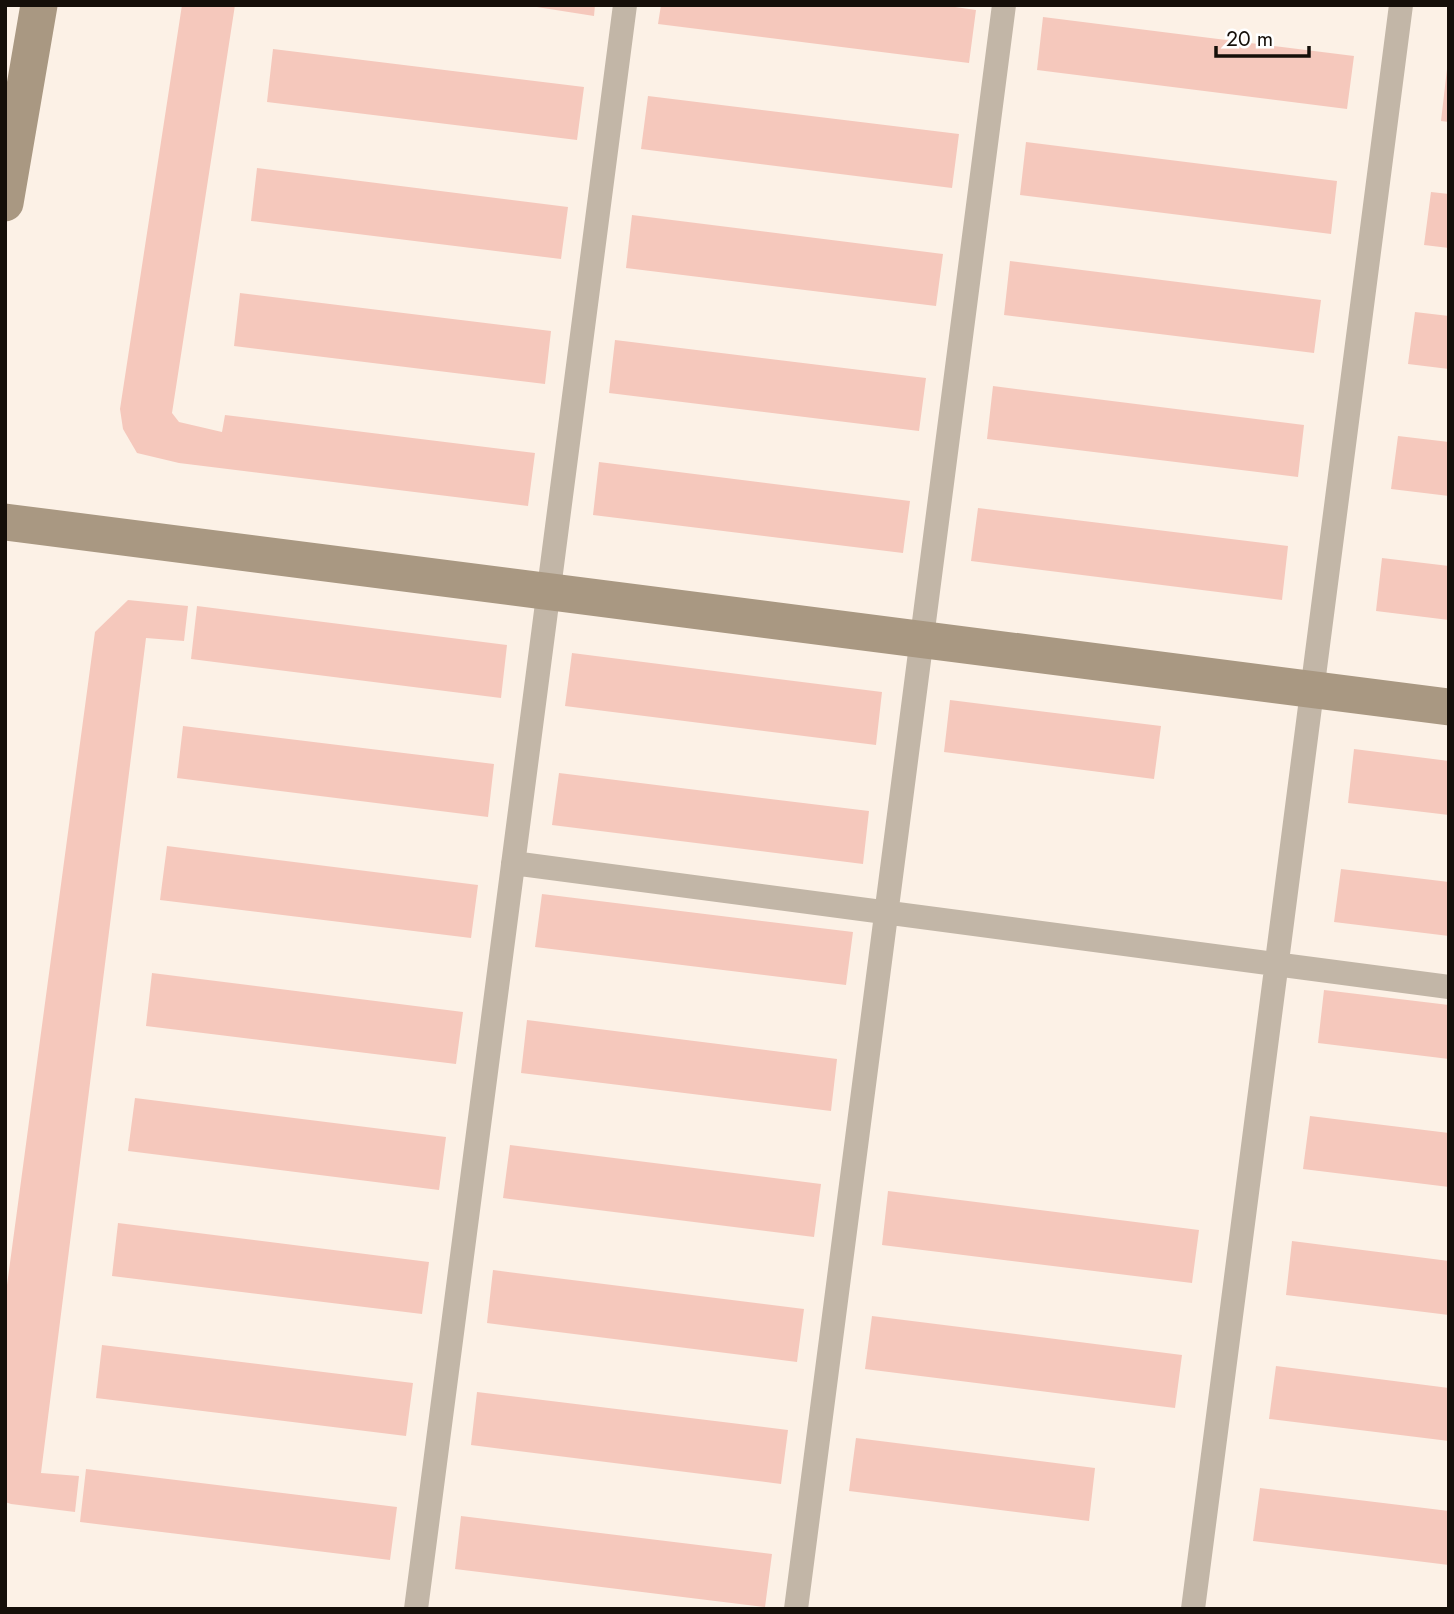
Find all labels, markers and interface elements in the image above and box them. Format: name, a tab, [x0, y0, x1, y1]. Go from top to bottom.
scale bar	[1216, 14, 1309, 58]
text: 20 m	[1226, 24, 1273, 54]

